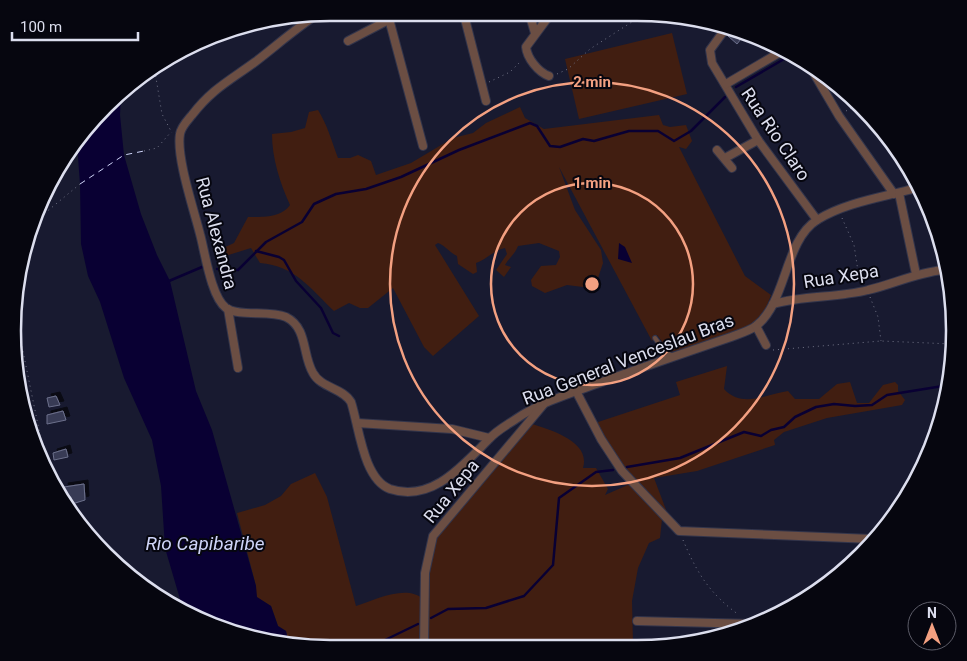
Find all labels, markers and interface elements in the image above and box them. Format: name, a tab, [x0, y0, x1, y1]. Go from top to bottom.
scale bar	[12, 10, 139, 42]
text: 100 m	[20, 18, 62, 36]
text: 2 min	[573, 73, 611, 91]
street label: Rua Rio Claro	[737, 84, 815, 184]
text: 1 min	[573, 174, 611, 192]
street label: Rua Alexandra	[192, 175, 242, 291]
street label: Rua Xepa	[802, 260, 880, 292]
centre of rings	[583, 275, 601, 293]
street label: Rua General Venceslau Bras	[520, 309, 736, 409]
street label: Rua Xepa	[419, 455, 483, 527]
water label: Rio Capibaribe	[145, 532, 265, 555]
north arrow	[907, 601, 957, 651]
text: N	[927, 605, 937, 621]

